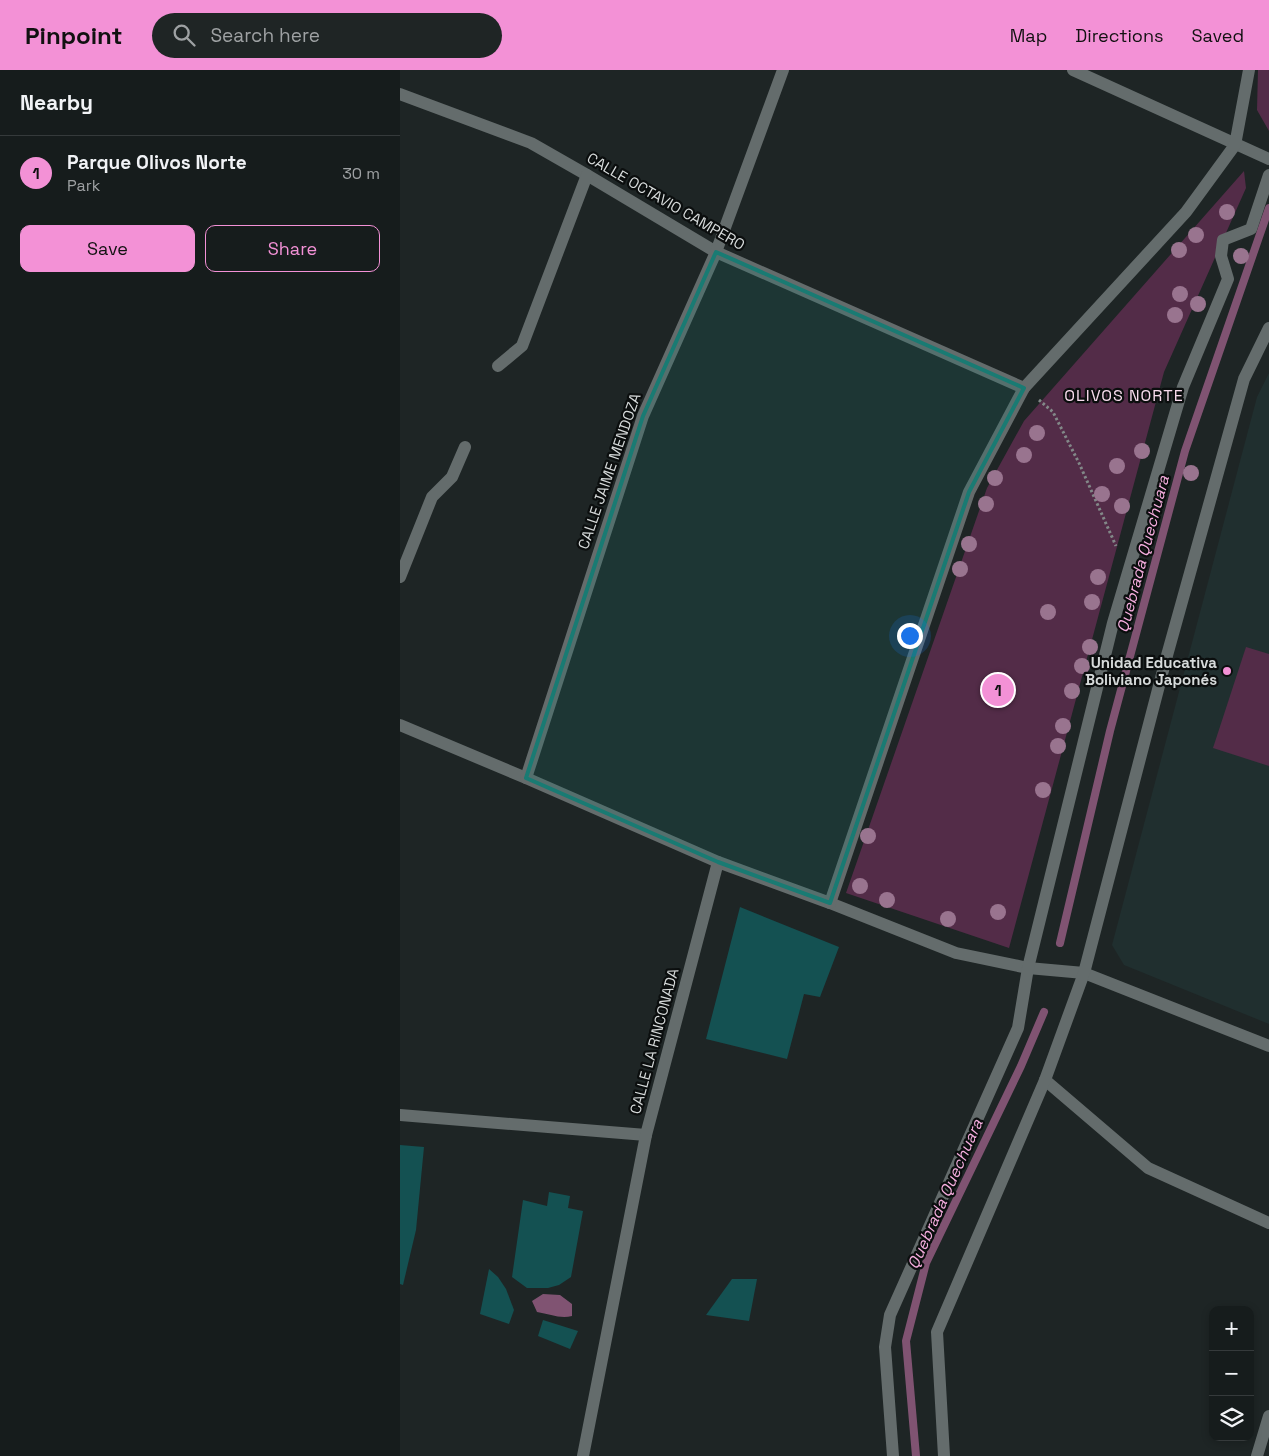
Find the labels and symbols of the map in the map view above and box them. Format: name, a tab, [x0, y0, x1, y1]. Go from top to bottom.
street label: CALLE OCTAVIO CAMPERO	[584, 148, 748, 254]
district label: OLIVOS NORTE	[1064, 385, 1184, 406]
street label: CALLE JAIME MENDOZA	[573, 390, 645, 551]
water label: Quebrada Quechuara	[1112, 472, 1174, 635]
your location	[897, 623, 923, 649]
place label: Unidad Educativa Boliviano Japonés	[1085, 653, 1217, 689]
marker: Unidad Educativa Boliviano Japonés	[1221, 665, 1233, 677]
pin: 1	[982, 671, 1014, 709]
street label: CALLE LA RINCONADA	[625, 965, 683, 1116]
water label: Quebrada Quechuara	[903, 1115, 988, 1272]

